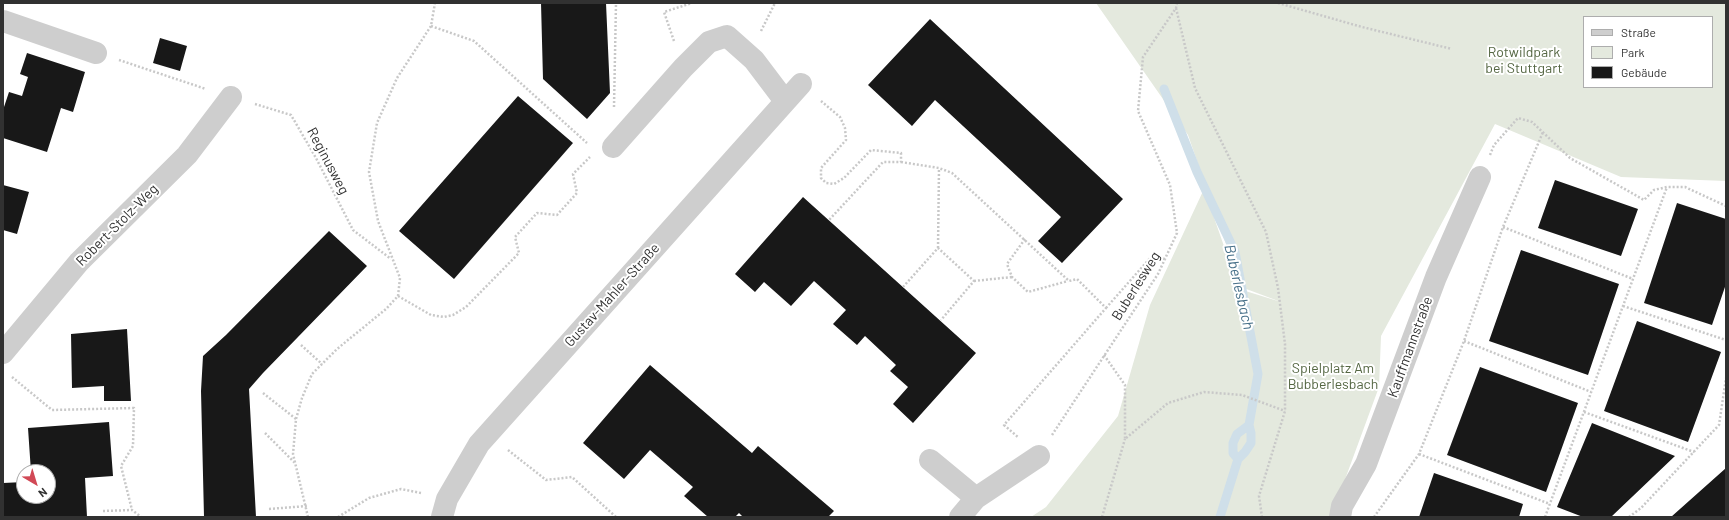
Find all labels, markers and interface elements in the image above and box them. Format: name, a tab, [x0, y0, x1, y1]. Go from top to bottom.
legend	[1583, 16, 1713, 88]
text: Straße	[1621, 25, 1656, 39]
park label: Rotwildpark bei Stuttgart	[1485, 44, 1563, 76]
text: Park	[1621, 45, 1645, 59]
text: Gebäude	[1621, 65, 1667, 79]
street label: Reginusweg	[303, 125, 353, 197]
street label: Robert-Stolz-Weg	[72, 180, 162, 270]
street label: Gustav-Mahler-Straße	[561, 240, 663, 350]
water label: Buberlesbach	[1220, 243, 1258, 331]
street label: Buberlesweg	[1108, 249, 1164, 323]
street label: Kauffmannstraße	[1384, 294, 1436, 400]
park label: Spielplatz Am Bubberlesbach	[1288, 360, 1378, 392]
north arrow	[16, 464, 56, 504]
text: N	[36, 486, 50, 500]

